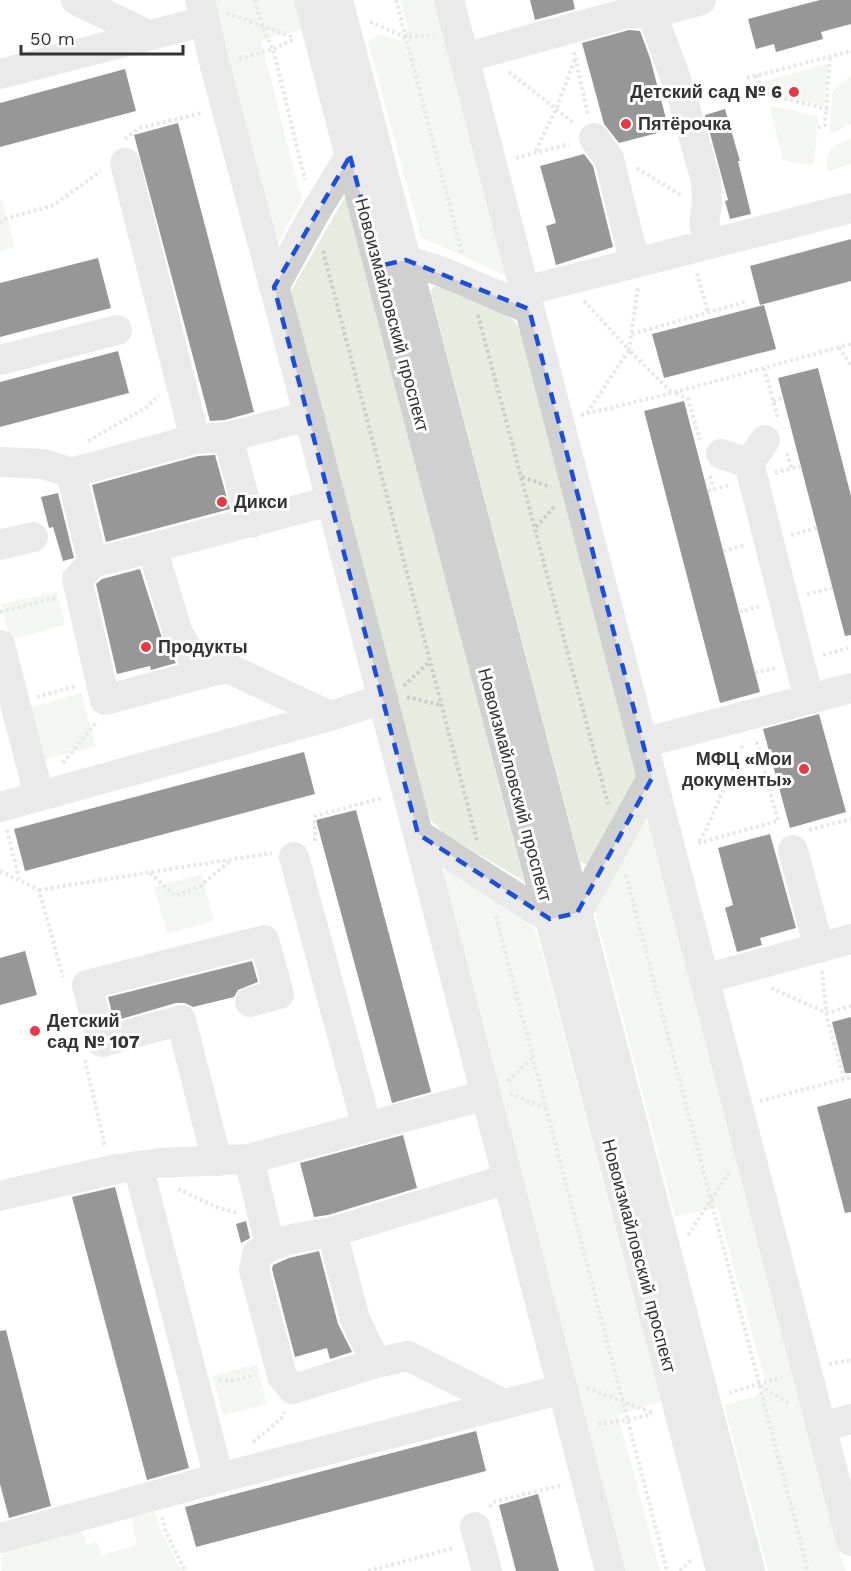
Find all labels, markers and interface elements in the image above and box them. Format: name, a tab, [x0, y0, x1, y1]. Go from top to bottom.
scale bar	[21, 18, 183, 56]
text: 50 m	[30, 28, 75, 49]
place label: Детский сад № 6	[630, 81, 782, 102]
marker: Детский сад № 6	[787, 85, 801, 99]
place label: Пятёрочка	[638, 113, 732, 134]
marker: Пятёрочка	[619, 117, 633, 131]
street label: Новоизмайловский проспект	[351, 196, 434, 434]
place label: Дикси	[234, 491, 288, 512]
marker: Дикси	[215, 495, 229, 509]
place label: Продукты	[158, 636, 248, 657]
marker: Продукты	[139, 640, 153, 654]
street label: Новоизмайловский проспект	[474, 666, 557, 904]
place label: МФЦ «Мои документы»	[682, 748, 792, 790]
marker: МФЦ «Мои документы»	[797, 762, 811, 776]
place label: Детский сад № 107	[47, 1010, 140, 1052]
marker: Детский сад № 107	[28, 1024, 42, 1038]
street label: Новоизмайловский проспект	[598, 1137, 681, 1375]

